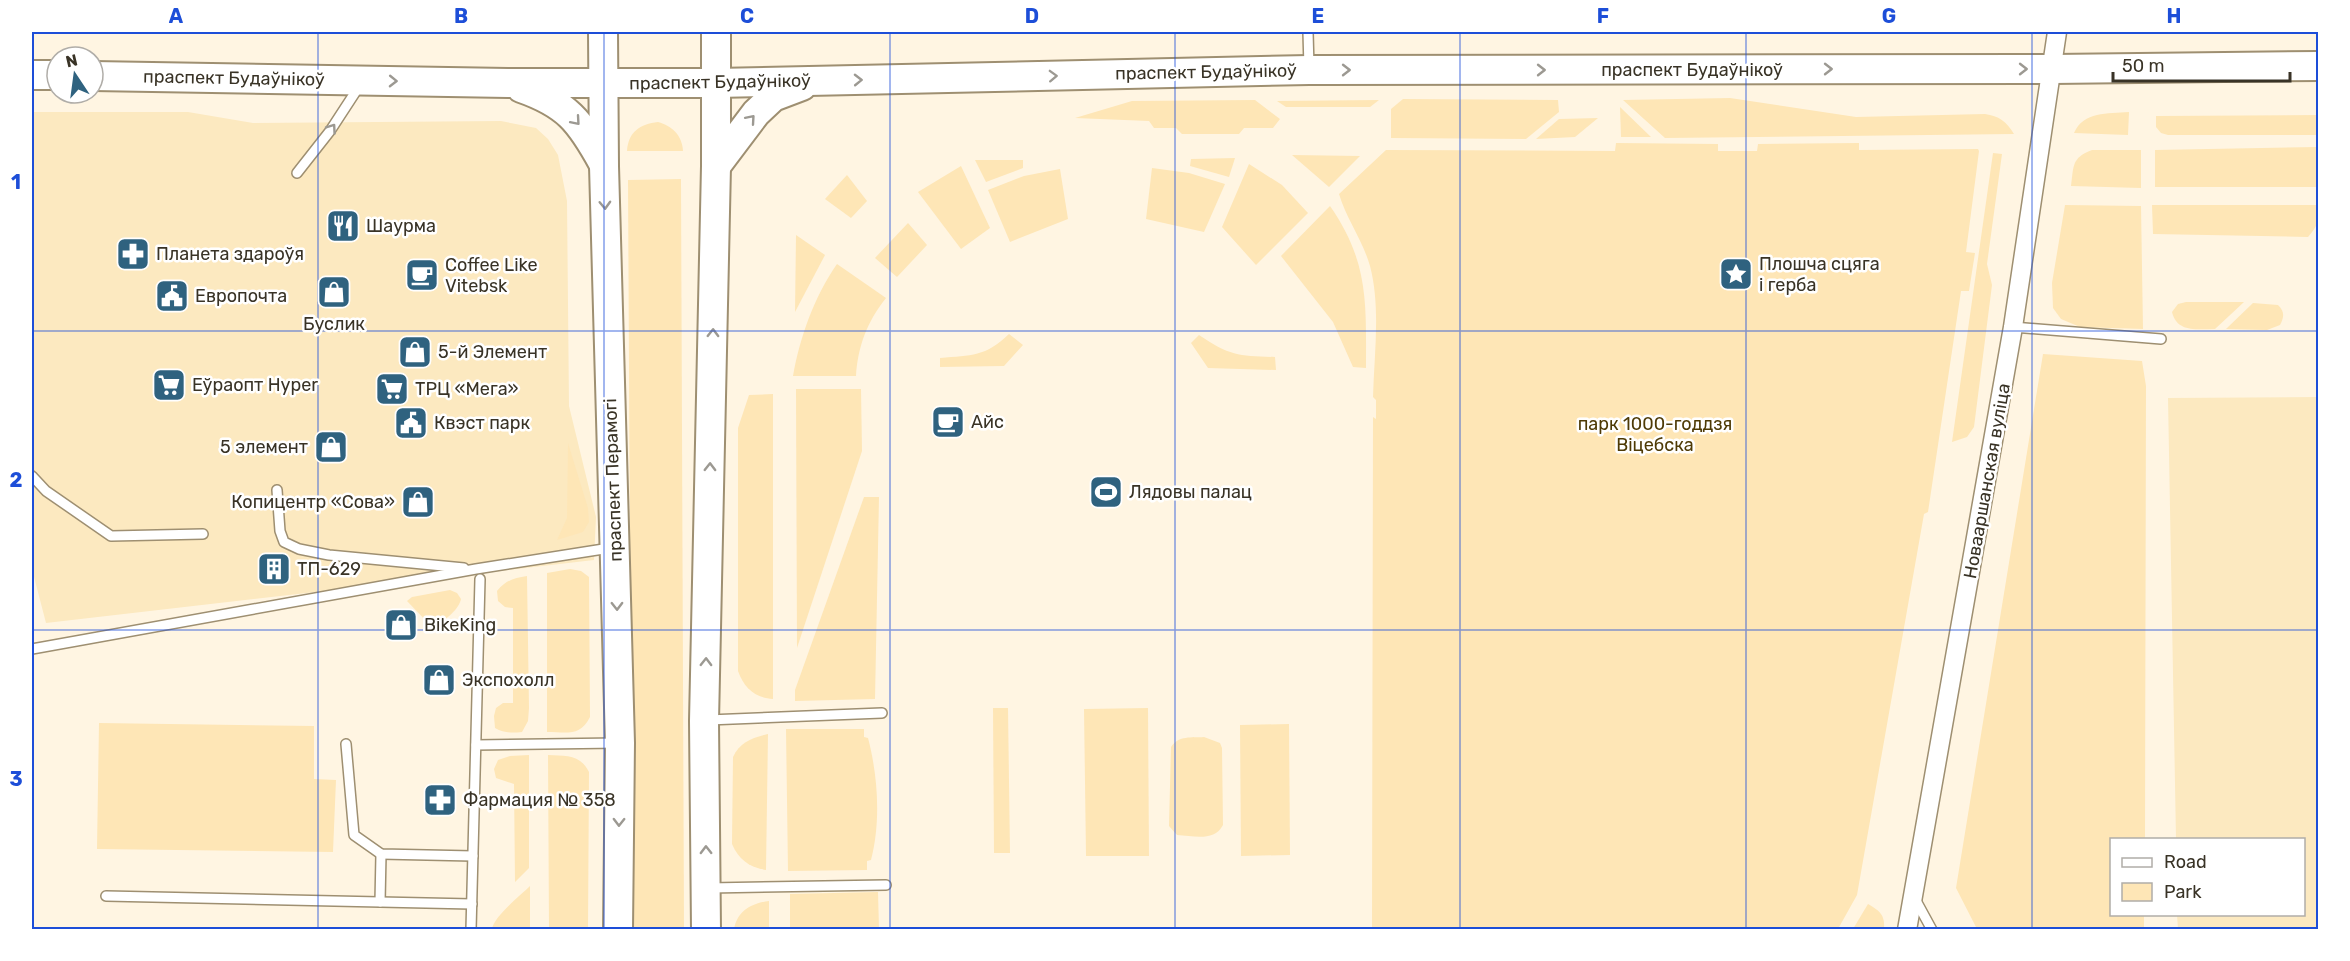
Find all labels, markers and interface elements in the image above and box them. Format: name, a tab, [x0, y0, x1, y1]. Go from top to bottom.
text: A	[169, 4, 184, 28]
text: B	[454, 4, 468, 28]
text: C	[740, 4, 754, 28]
text: D	[1025, 4, 1039, 28]
text: E	[1312, 4, 1324, 28]
text: F	[1597, 4, 1609, 28]
text: G	[1882, 4, 1896, 28]
text: H	[2167, 4, 2181, 28]
north arrow	[45, 45, 105, 105]
scale bar	[2113, 45, 2290, 83]
text: N	[64, 50, 79, 71]
text: 50 m	[2122, 55, 2165, 77]
street label: праспект Будаўнікоў	[1115, 59, 1297, 85]
street label: праспект Будаўнікоў	[1601, 59, 1783, 81]
one-way arrow	[1824, 63, 1833, 75]
one-way arrow	[2019, 63, 2028, 75]
one-way arrow	[1342, 64, 1351, 76]
one-way arrow	[1537, 64, 1546, 76]
street label: праспект Будаўнікоў	[143, 65, 325, 91]
street label: праспект Будаўнікоў	[629, 69, 811, 95]
one-way arrow	[1049, 70, 1058, 82]
one-way arrow	[854, 74, 863, 86]
one-way arrow	[388, 75, 397, 87]
one-way arrow	[569, 114, 580, 125]
one-way arrow	[744, 115, 755, 126]
one-way arrow	[325, 123, 336, 134]
text: 1	[11, 170, 21, 194]
one-way arrow	[599, 200, 611, 209]
restaurant icon: Шаурма	[325, 208, 361, 244]
place label: Шаурма	[366, 215, 436, 237]
pharmacy icon: Планета здароўя	[115, 236, 151, 272]
place label: Планета здароўя	[156, 243, 304, 265]
place label: Плошча сцяга і герба	[1759, 253, 1880, 296]
place label: Coffee Like Vitebsk	[445, 254, 537, 297]
place icon: Плошча сцяга і герба	[1718, 256, 1754, 292]
cafe icon: Coffee Like Vitebsk	[404, 257, 440, 293]
shop icon: Буслик	[316, 274, 352, 310]
public building icon: Европочта	[154, 278, 190, 314]
place label: Европочта	[195, 285, 287, 307]
place label: Буслик	[303, 313, 365, 335]
one-way arrow	[706, 328, 719, 337]
shop icon: 5-й Элемент	[397, 334, 433, 370]
place label: 5-й Элемент	[438, 341, 547, 363]
supermarket icon: Еўраопт Hyper	[151, 367, 187, 403]
supermarket icon: ТРЦ «Мега»	[374, 371, 410, 407]
place label: Еўраопт Hyper	[192, 374, 318, 396]
place label: ТРЦ «Мега»	[415, 378, 519, 400]
street label: Новааршанская вуліца	[1959, 382, 2015, 580]
street label: праспект Перамогі	[599, 398, 627, 562]
cafe icon: Айс	[930, 404, 966, 440]
public building icon: Квэст парк	[393, 405, 429, 441]
place label: Айс	[971, 411, 1004, 433]
place label: Квэст парк	[434, 412, 530, 434]
park label: парк 1000-годдзя Віцебска	[1578, 413, 1732, 456]
shop icon: 5 элемент	[313, 429, 349, 465]
place label: 5 элемент	[220, 436, 308, 458]
one-way arrow	[704, 463, 716, 472]
text: 2	[10, 468, 23, 492]
sports icon: Лядовы палац	[1088, 474, 1124, 510]
place label: Лядовы палац	[1129, 481, 1252, 503]
shop icon: Копицентр «Сова»	[400, 484, 436, 520]
place label: Копицентр «Сова»	[231, 491, 395, 513]
building icon: ТП-629	[256, 551, 292, 587]
place label: ТП-629	[297, 558, 361, 580]
one-way arrow	[611, 601, 623, 610]
shop icon: BikeKing	[383, 607, 419, 643]
place label: BikeKing	[424, 614, 496, 636]
one-way arrow	[699, 658, 712, 667]
shop icon: Экспохолл	[421, 662, 457, 698]
place label: Экспохолл	[462, 669, 554, 691]
text: 3	[9, 767, 23, 791]
pharmacy icon: Фармация № 358	[422, 782, 458, 818]
place label: Фармация № 358	[463, 789, 616, 811]
one-way arrow	[613, 817, 625, 826]
legend	[2110, 838, 2305, 916]
one-way arrow	[700, 846, 712, 855]
text: Road	[2164, 851, 2207, 873]
text: Park	[2164, 881, 2202, 903]

